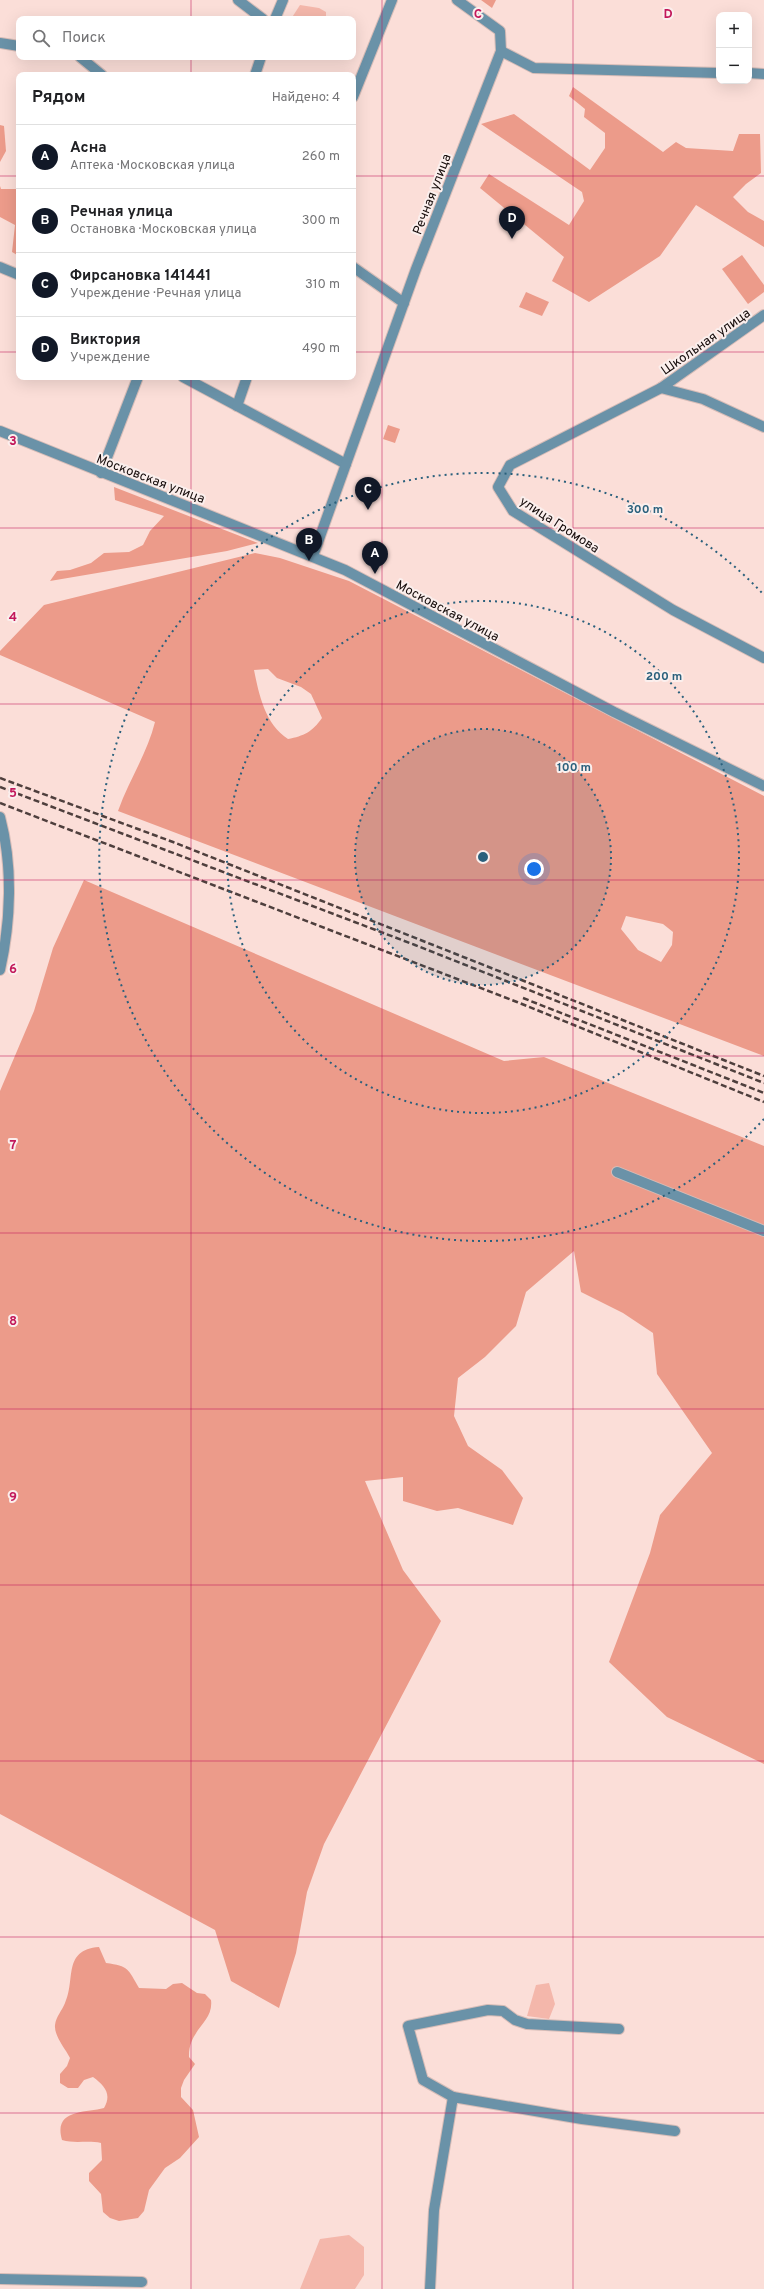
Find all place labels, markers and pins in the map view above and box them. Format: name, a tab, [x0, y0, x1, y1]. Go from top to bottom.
pin: D	[499, 206, 525, 239]
pin: C	[355, 477, 381, 510]
pin: B	[296, 528, 322, 561]
pin: A	[362, 541, 388, 574]
centre of rings	[476, 850, 490, 864]

